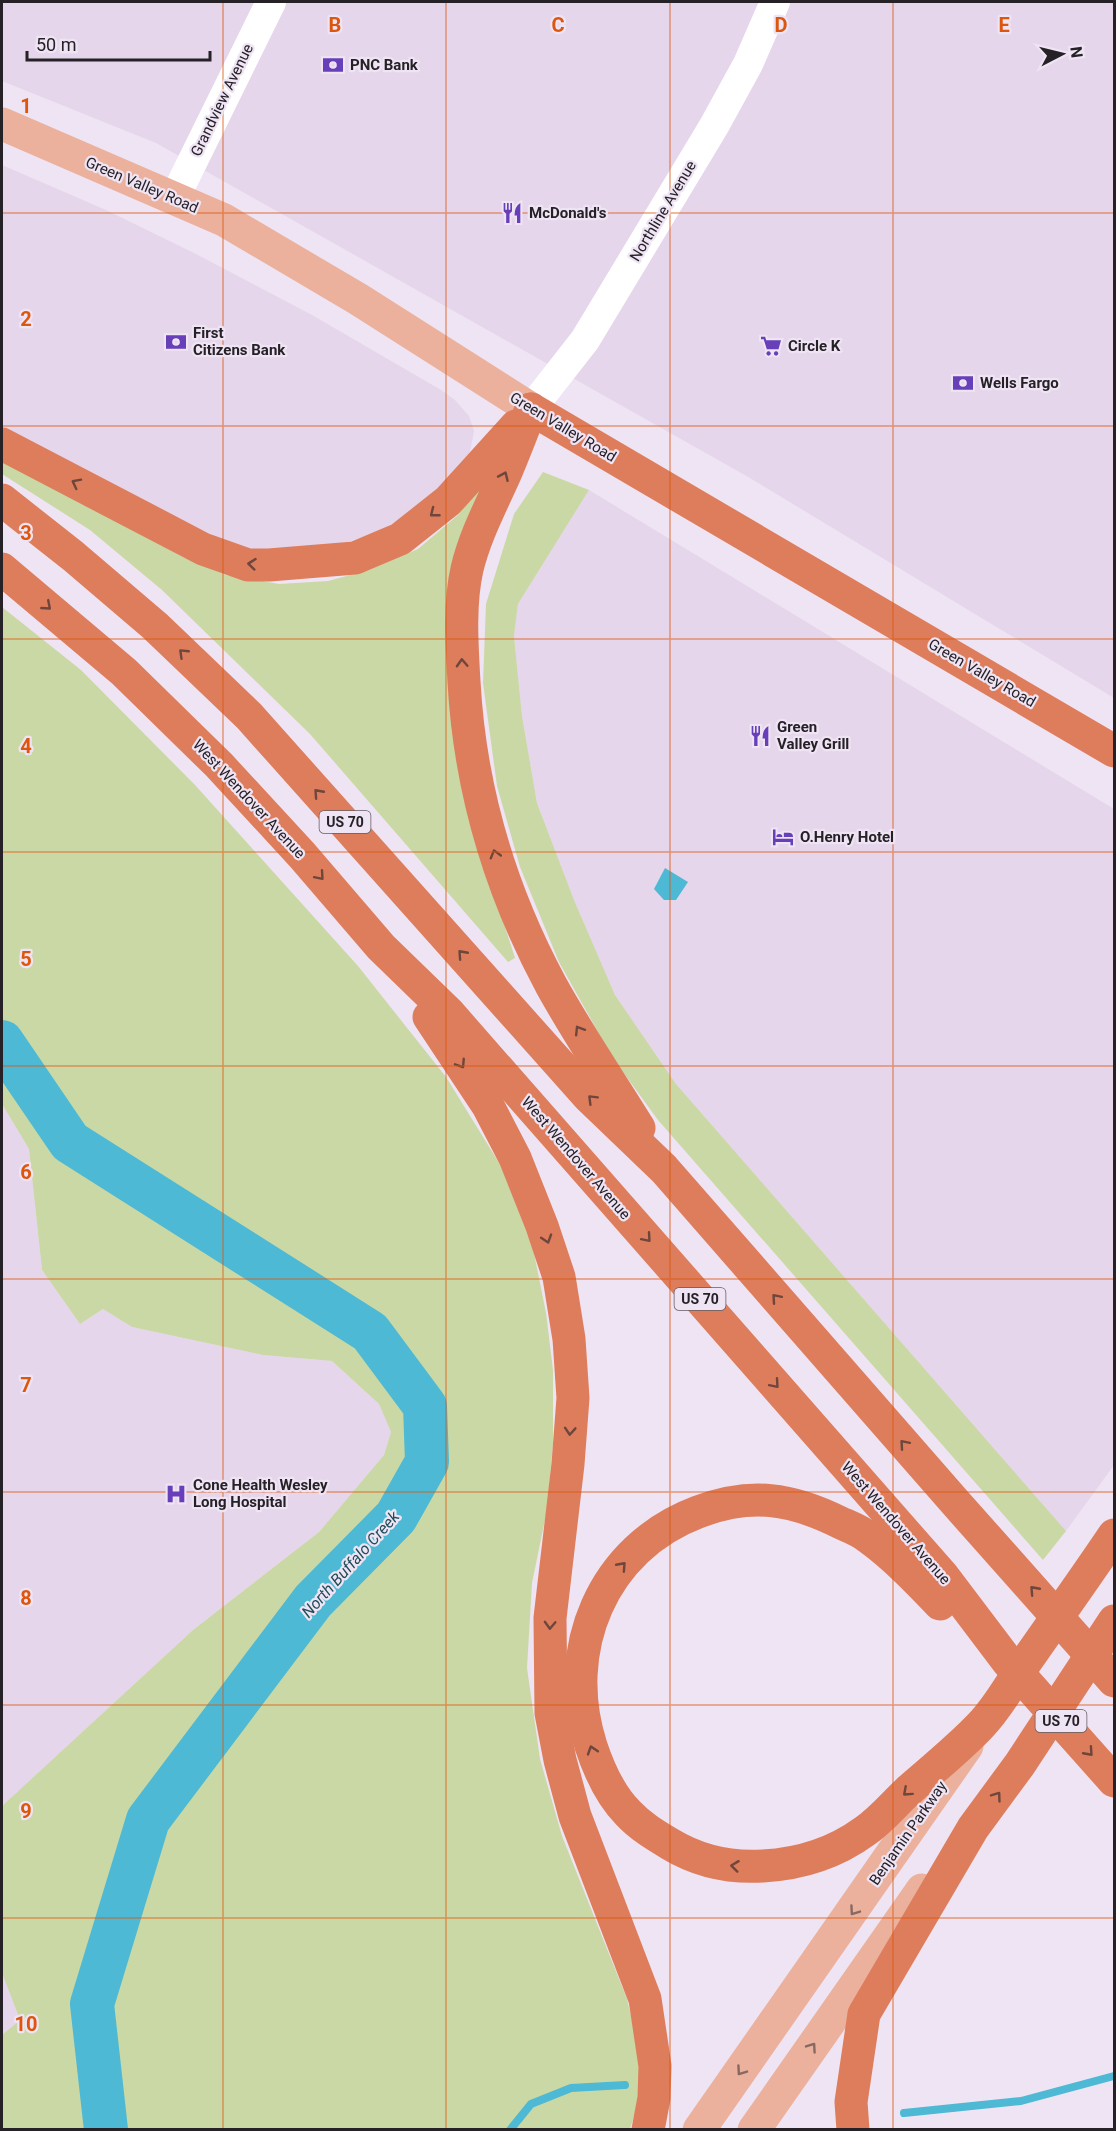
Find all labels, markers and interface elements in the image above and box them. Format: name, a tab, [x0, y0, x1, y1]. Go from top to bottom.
text: B	[329, 13, 341, 37]
text: C	[551, 13, 565, 37]
text: D	[775, 13, 788, 37]
text: E	[998, 13, 1010, 37]
scale bar	[27, 24, 210, 62]
north arrow	[1032, 24, 1092, 84]
text: 50 m	[36, 34, 76, 55]
street label: Grandview Avenue	[187, 41, 257, 159]
text: N	[1066, 45, 1087, 59]
bank icon: PNC Bank	[321, 53, 345, 77]
place label: PNC Bank	[350, 56, 419, 74]
text: 1	[20, 94, 32, 118]
street label: Green Valley Road	[83, 153, 201, 217]
street label: Northline Avenue	[626, 157, 700, 265]
restaurant icon: McDonald's	[500, 201, 524, 225]
place label: McDonald's	[529, 204, 607, 222]
text: 2	[20, 307, 32, 331]
place label: First Citizens Bank	[193, 324, 286, 359]
bank icon: First Citizens Bank	[164, 330, 188, 354]
supermarket icon: Circle K	[759, 334, 783, 358]
place label: Circle K	[788, 337, 841, 355]
bank icon: Wells Fargo	[951, 371, 975, 395]
place label: Wells Fargo	[980, 374, 1059, 392]
street label: Green Valley Road	[507, 388, 619, 466]
one-way arrow	[497, 471, 509, 482]
one-way arrow	[71, 478, 82, 490]
one-way arrow	[429, 505, 440, 516]
text: 3	[20, 521, 32, 545]
one-way arrow	[247, 558, 257, 570]
one-way arrow	[40, 599, 51, 610]
street label: Green Valley Road	[925, 635, 1039, 711]
one-way arrow	[179, 649, 190, 660]
one-way arrow	[456, 658, 469, 667]
place label: Green Valley Grill	[777, 718, 849, 753]
restaurant icon: Green Valley Grill	[748, 724, 772, 748]
text: 4	[20, 734, 32, 758]
street label: West Wendover Avenue	[189, 736, 309, 862]
one-way arrow	[314, 789, 325, 800]
road number: US 70	[320, 811, 370, 833]
hotel icon: O.Henry Hotel	[771, 825, 795, 849]
place label: O.Henry Hotel	[800, 828, 894, 846]
one-way arrow	[490, 850, 502, 860]
one-way arrow	[313, 869, 324, 880]
text: 5	[20, 947, 32, 971]
one-way arrow	[458, 950, 469, 961]
one-way arrow	[574, 1026, 586, 1036]
one-way arrow	[454, 1058, 465, 1069]
street label: West Wendover Avenue	[518, 1093, 634, 1223]
one-way arrow	[588, 1096, 599, 1106]
text: 6	[20, 1160, 32, 1184]
one-way arrow	[640, 1231, 651, 1242]
one-way arrow	[539, 1233, 552, 1244]
road number: US 70	[674, 1288, 726, 1310]
one-way arrow	[772, 1294, 783, 1305]
text: 7	[20, 1373, 32, 1397]
one-way arrow	[768, 1377, 779, 1388]
one-way arrow	[564, 1426, 577, 1435]
one-way arrow	[900, 1441, 911, 1451]
street label: West Wendover Avenue	[838, 1458, 954, 1588]
place label: Cone Health Wesley Long Hospital	[193, 1476, 328, 1511]
hospital icon: Cone Health Wesley Long Hospital	[164, 1482, 188, 1506]
water label: North Buffalo Creek	[298, 1506, 404, 1621]
one-way arrow	[615, 1562, 626, 1572]
text: 8	[20, 1586, 32, 1610]
one-way arrow	[1030, 1587, 1041, 1597]
one-way arrow	[544, 1620, 557, 1629]
road number: US 70	[1036, 1710, 1086, 1732]
one-way arrow	[587, 1745, 600, 1756]
one-way arrow	[1082, 1745, 1093, 1756]
street label: Benjamin Parkway	[865, 1778, 951, 1888]
one-way arrow	[904, 1785, 914, 1796]
one-way arrow	[989, 1792, 1000, 1803]
text: 9	[20, 1799, 32, 1823]
one-way arrow	[730, 1860, 740, 1872]
one-way arrow	[850, 1905, 861, 1916]
text: 10	[15, 2012, 37, 2036]
one-way arrow	[805, 2043, 816, 2054]
one-way arrow	[737, 2064, 748, 2075]

